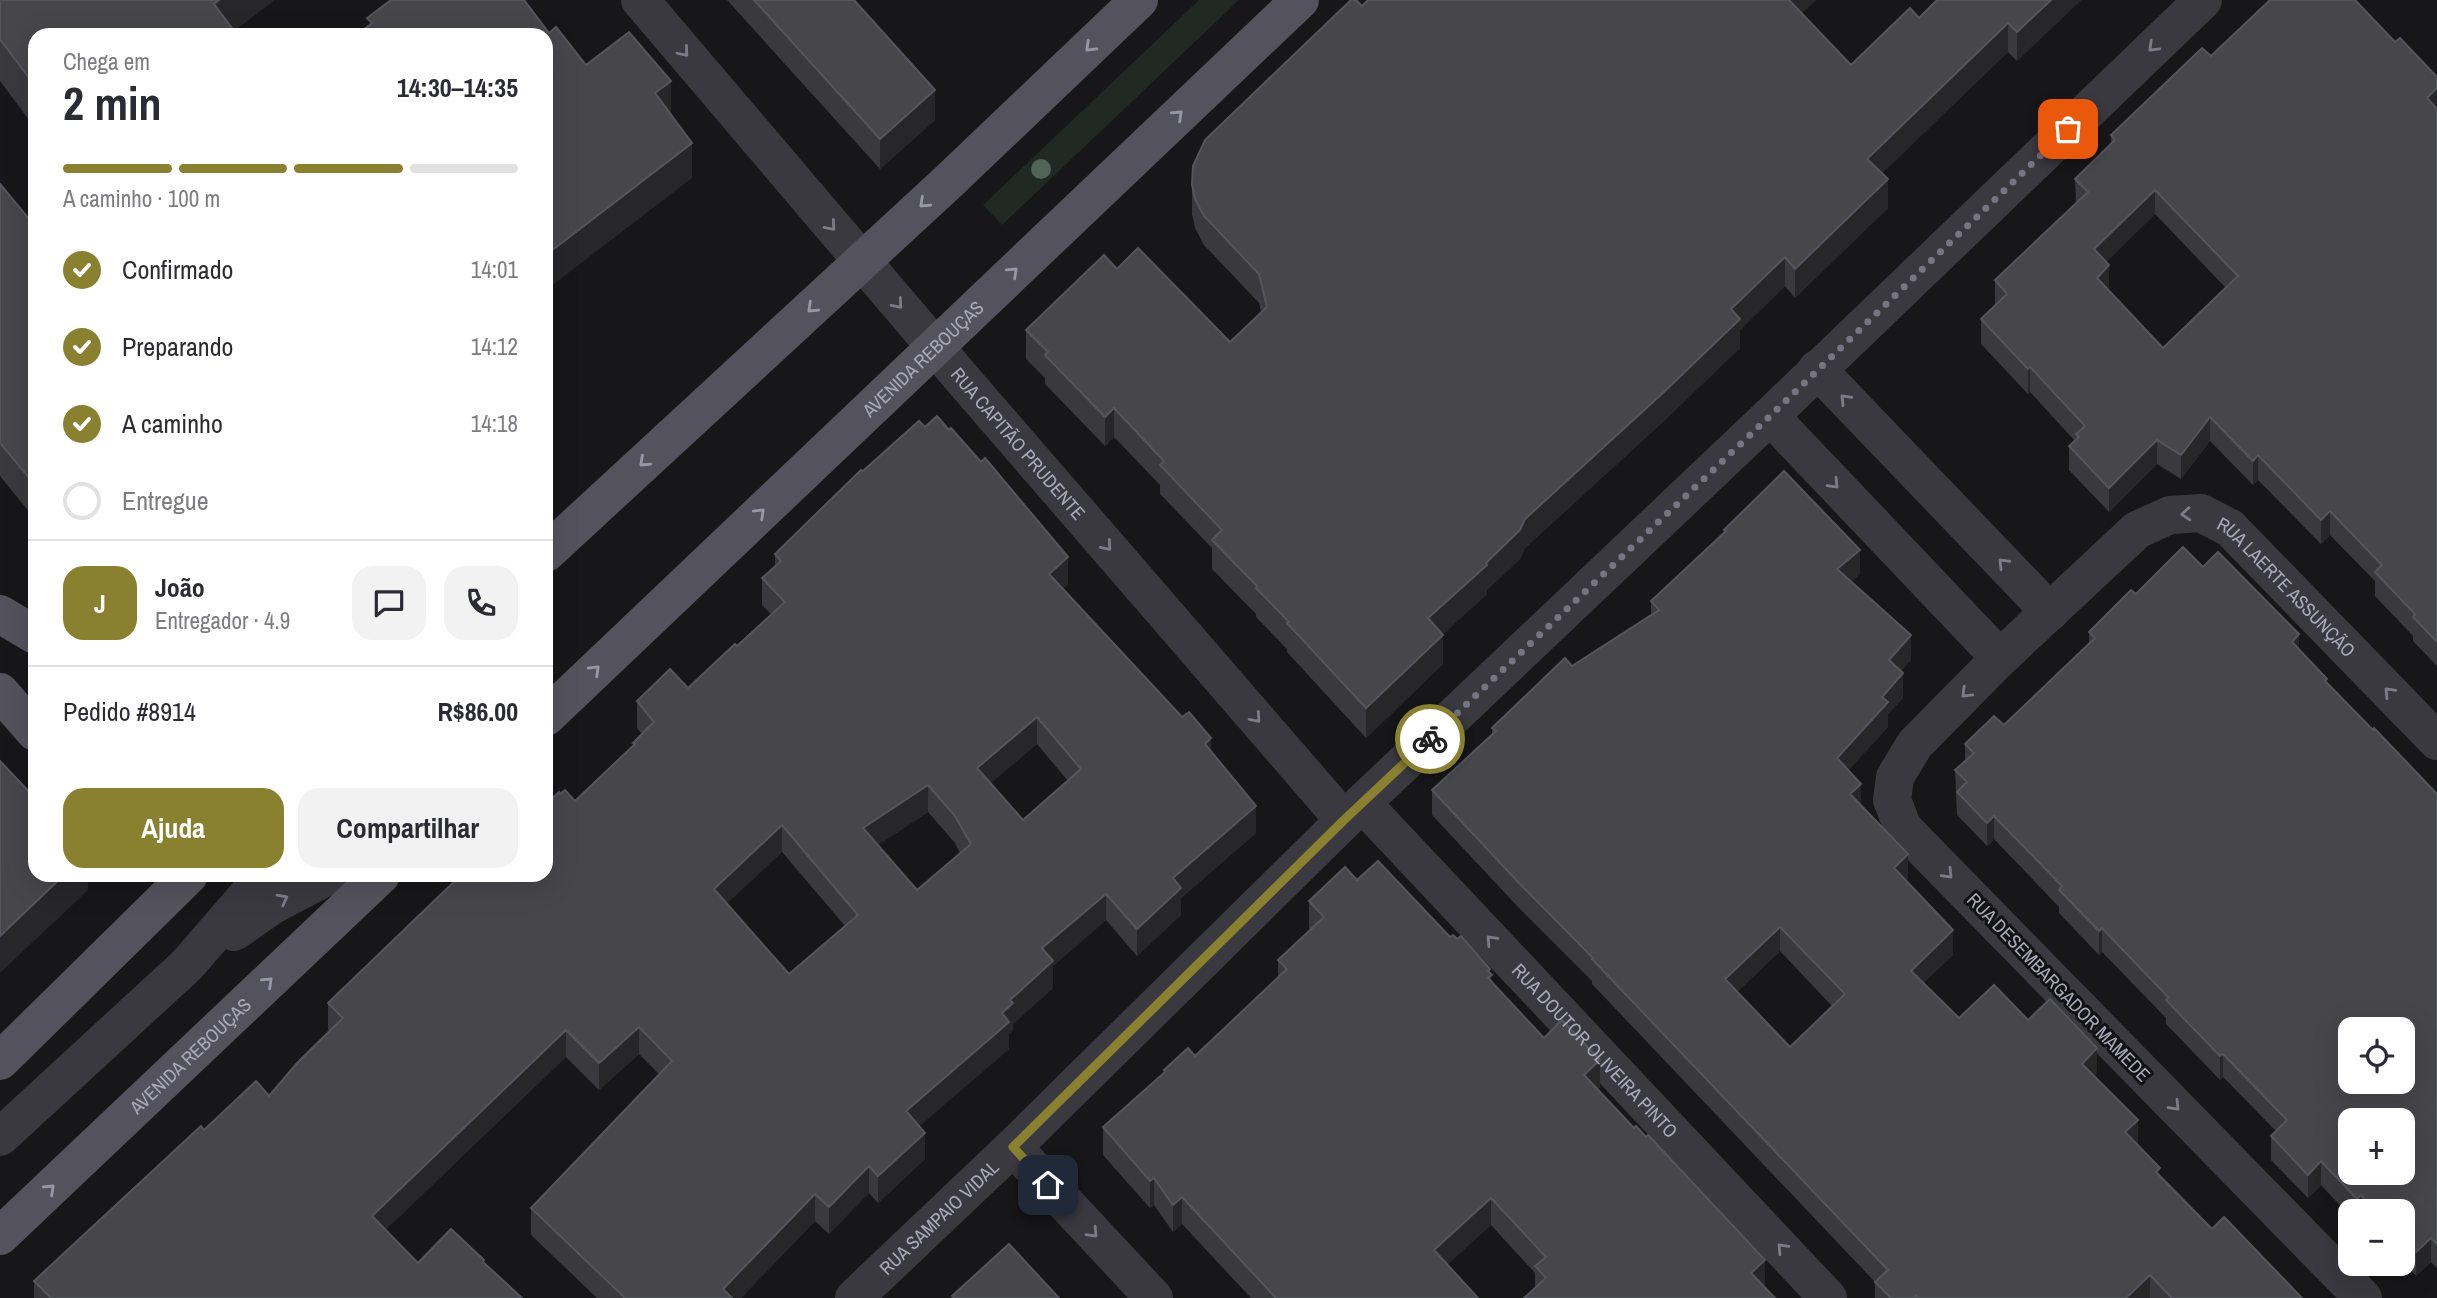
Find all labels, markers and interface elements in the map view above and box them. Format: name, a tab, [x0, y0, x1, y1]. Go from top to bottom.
one-way arrow	[1085, 39, 1098, 51]
one-way arrow	[2148, 39, 2161, 52]
one-way arrow	[676, 44, 688, 57]
text: Chega em	[63, 46, 150, 77]
text: 14:30–14:35	[397, 70, 518, 105]
text: 2 min	[63, 72, 162, 134]
pin	[2038, 99, 2098, 159]
icon: bag	[2049, 110, 2087, 148]
one-way arrow	[1170, 111, 1183, 124]
text: A caminho · 100 m	[63, 183, 220, 214]
one-way arrow	[919, 195, 932, 208]
one-way arrow	[823, 217, 835, 230]
icon: check	[63, 251, 101, 289]
text: Confirmado	[122, 252, 233, 287]
text: 14:01	[471, 254, 518, 285]
one-way arrow	[1005, 267, 1018, 280]
street label: AVENIDA REBOUÇAS	[856, 295, 989, 423]
one-way arrow	[890, 296, 902, 309]
one-way arrow	[807, 300, 820, 312]
icon: check	[63, 328, 101, 366]
text: Preparando	[122, 329, 233, 364]
text: 14:12	[471, 331, 518, 362]
street label: RUA CAPITÃO PRUDENTE	[945, 362, 1092, 525]
one-way arrow	[1841, 394, 1854, 407]
icon: check	[63, 405, 101, 443]
text: A caminho	[122, 406, 223, 441]
text: 14:18	[471, 408, 518, 439]
one-way arrow	[639, 454, 652, 466]
one-way arrow	[1825, 476, 1838, 489]
text: Entregue	[122, 483, 209, 518]
one-way arrow	[2180, 506, 2191, 521]
one-way arrow	[752, 509, 765, 522]
street label: RUA LAERTE ASSUNÇÃO	[2213, 511, 2361, 663]
one-way arrow	[1099, 538, 1111, 551]
one-way arrow	[1999, 558, 2012, 571]
button: chat	[352, 566, 426, 640]
button: phone	[444, 566, 518, 640]
text: João	[155, 570, 205, 605]
text: J	[94, 586, 106, 621]
text: Entregador · 4.9	[155, 605, 290, 636]
one-way arrow	[587, 666, 600, 679]
one-way arrow	[1962, 685, 1974, 697]
one-way arrow	[2385, 688, 2398, 701]
text: Pedido #8914	[63, 694, 196, 729]
text: R$86.00	[437, 694, 518, 729]
courier	[1395, 704, 1465, 774]
one-way arrow	[1248, 710, 1260, 723]
icon: bike	[1411, 720, 1449, 758]
button: Ajuda	[63, 788, 284, 868]
button: Compartilhar	[298, 788, 518, 868]
one-way arrow	[1939, 866, 1952, 879]
street label: RUA DESEMBARGADOR MAMEDE	[1962, 887, 2156, 1087]
one-way arrow	[276, 894, 288, 907]
one-way arrow	[1487, 935, 1499, 948]
street label: RUA DOUTOR OLIVEIRA PINTO	[1506, 958, 1684, 1144]
one-way arrow	[260, 978, 273, 991]
street label: AVENIDA REBOUÇAS	[123, 992, 257, 1120]
map controls	[2338, 1017, 2415, 1276]
button: locate	[2338, 1017, 2415, 1094]
one-way arrow	[2167, 1098, 2180, 1111]
button: +	[2338, 1108, 2415, 1185]
street label: RUA SAMPAIO VIDAL	[873, 1154, 1004, 1280]
pin	[1018, 1155, 1078, 1215]
icon: home	[1029, 1166, 1067, 1204]
one-way arrow	[41, 1185, 54, 1198]
button: −	[2338, 1199, 2415, 1276]
one-way arrow	[1085, 1225, 1098, 1238]
one-way arrow	[1777, 1243, 1790, 1256]

